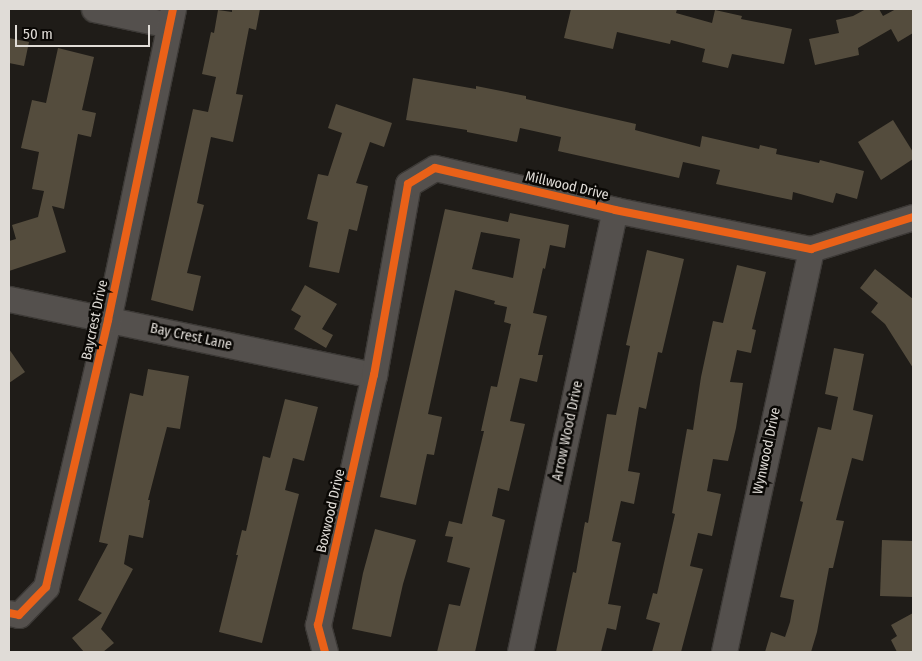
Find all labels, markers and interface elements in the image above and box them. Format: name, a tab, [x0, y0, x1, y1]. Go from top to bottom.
scale bar	[18, 15, 152, 47]
text: 50 m	[23, 25, 53, 43]
street label: Millwood Drive	[524, 168, 610, 204]
street label: Baycrest Drive	[78, 278, 112, 362]
street label: Bay Crest Lane	[149, 320, 233, 354]
street label: Arrow Wood Drive	[549, 379, 587, 483]
street label: Wynwood Drive	[750, 406, 784, 496]
street label: Boxwood Drive	[313, 468, 349, 554]

